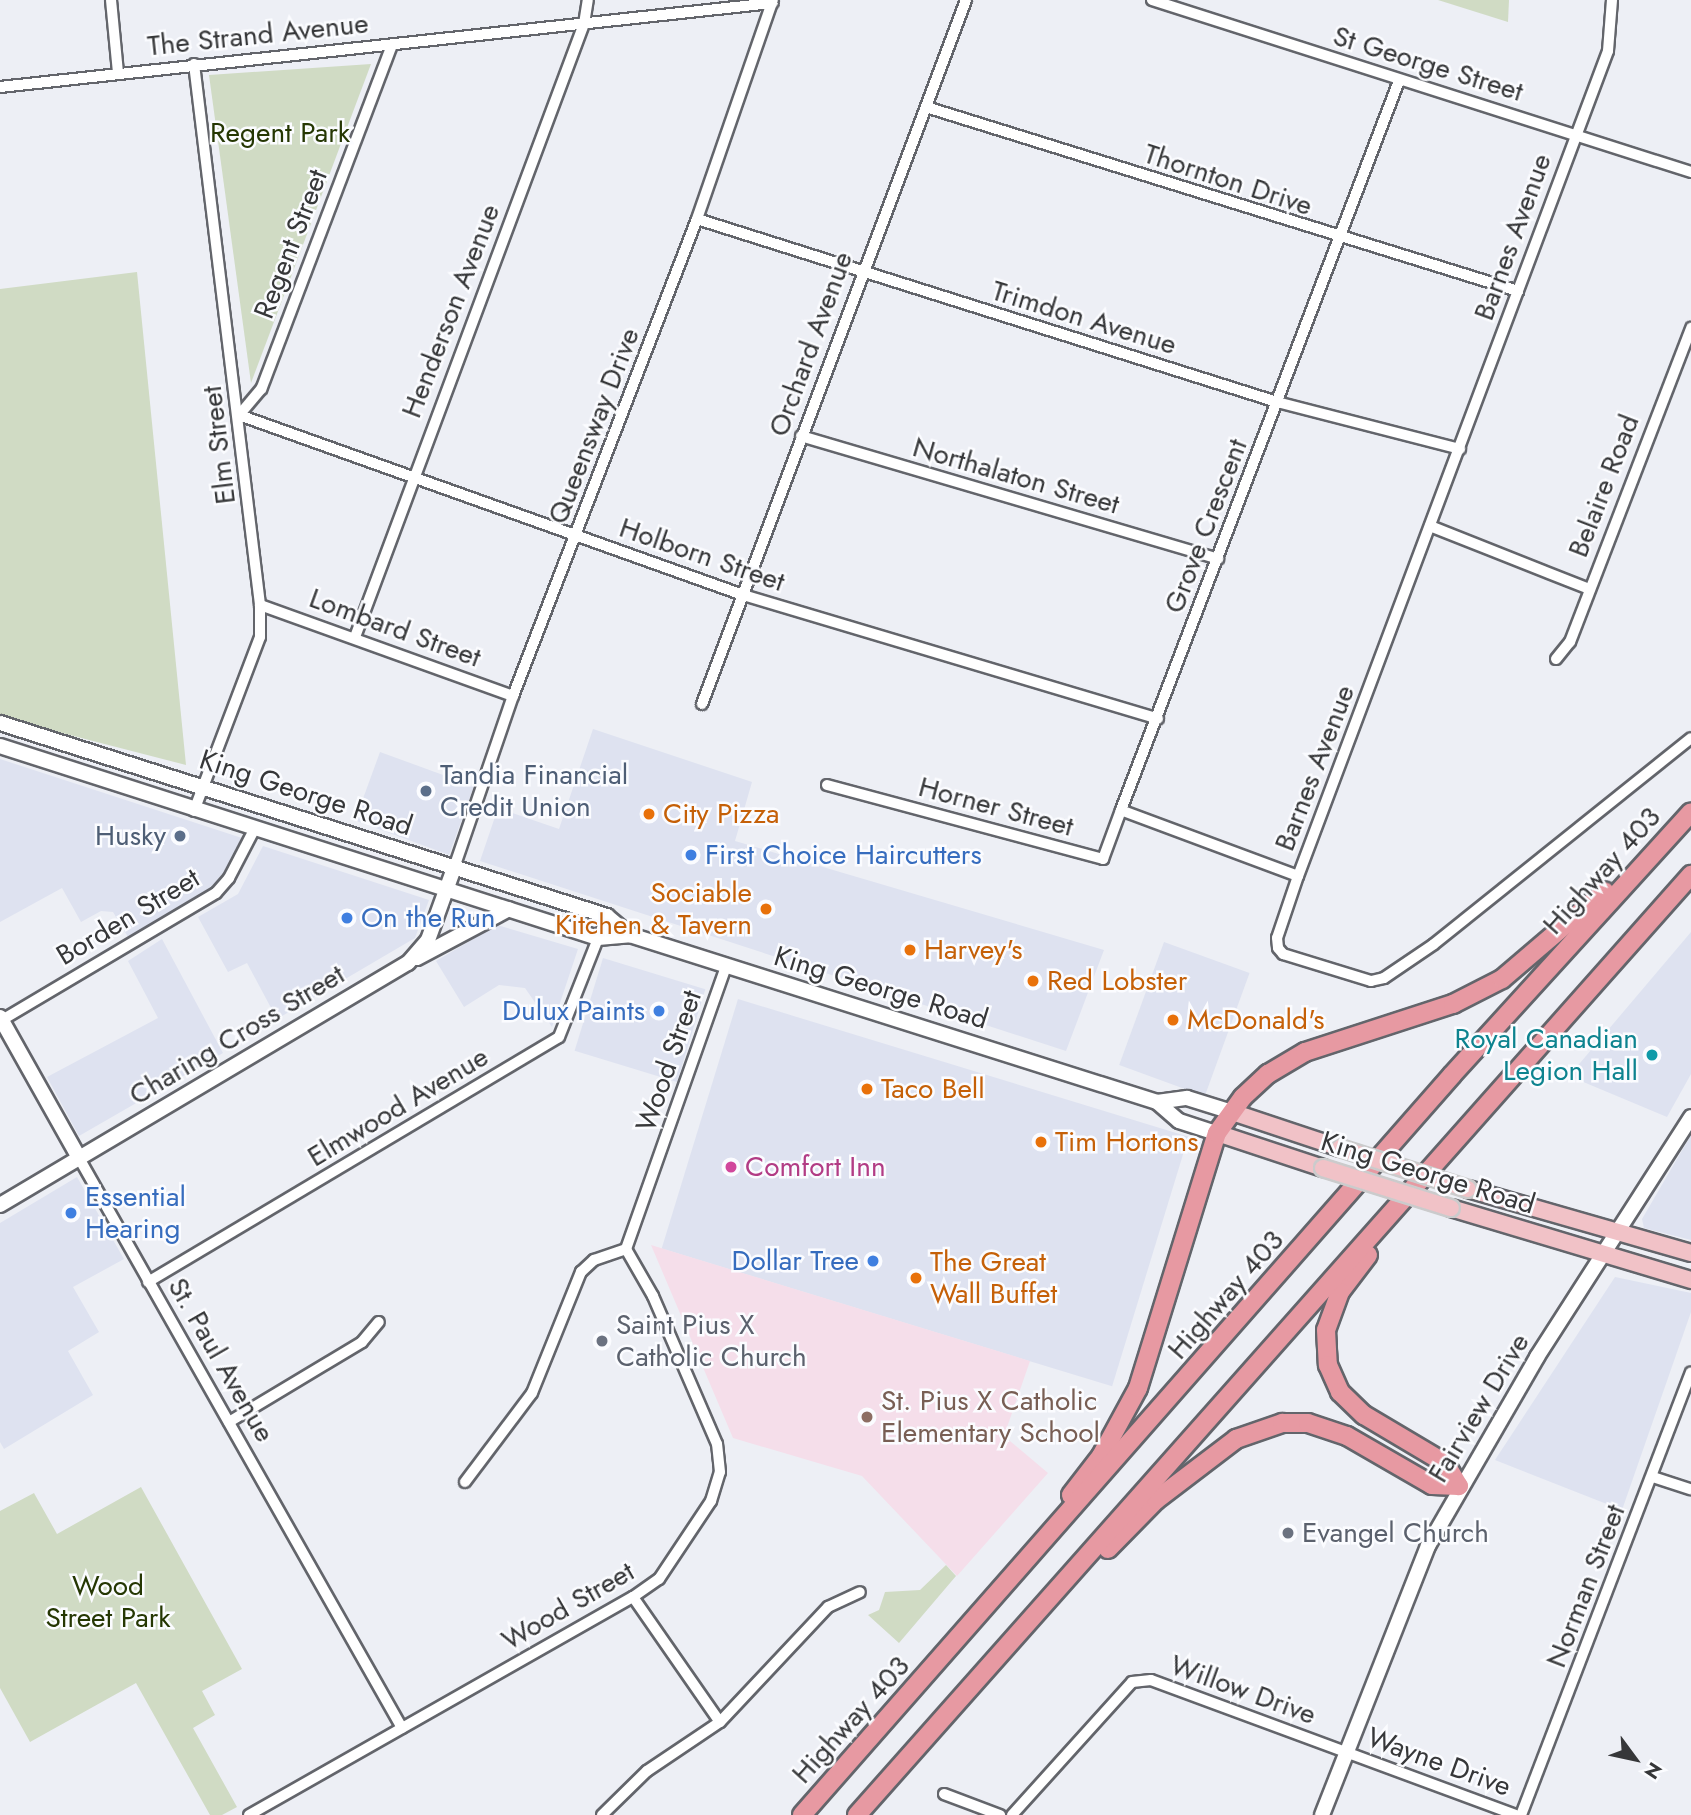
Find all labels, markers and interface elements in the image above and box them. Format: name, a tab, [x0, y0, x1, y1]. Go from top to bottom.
street label: The Strand Avenue	[146, 7, 370, 63]
street label: St George Street	[1329, 19, 1527, 109]
park label: Regent Park	[210, 116, 350, 150]
street label: Thornton Drive	[1140, 137, 1316, 223]
street label: Barnes Avenue	[1467, 149, 1559, 325]
street label: Regent Street	[247, 165, 335, 323]
street label: Henderson Avenue	[395, 199, 507, 423]
street label: Orchard Avenue	[762, 247, 860, 441]
street label: Trimdon Avenue	[988, 274, 1180, 362]
street label: Queensway Drive	[541, 323, 647, 529]
street label: Elm Street	[195, 384, 243, 506]
street label: Belaire Road	[1562, 410, 1646, 562]
street label: Northalaton Street	[909, 430, 1123, 522]
street label: Grove Crescent	[1157, 434, 1255, 618]
street label: Holborn Street	[615, 511, 789, 599]
street label: Lombard Street	[305, 581, 485, 675]
street label: Barnes Avenue	[1268, 680, 1362, 856]
street label: King George Road	[195, 743, 417, 843]
place label: Tandia Financial Credit Union	[440, 758, 628, 824]
street label: Horner Street	[915, 770, 1077, 844]
marker: Tandia Financial Credit Union	[418, 783, 434, 799]
place label: City Pizza	[663, 797, 780, 831]
street label: Highway 403	[1536, 801, 1668, 941]
marker: City Pizza	[641, 806, 657, 822]
place label: Husky	[95, 819, 166, 853]
marker: Husky	[172, 828, 188, 844]
place label: First Choice Haircutters	[705, 838, 982, 872]
marker: First Choice Haircutters	[683, 847, 699, 863]
street label: Borden Street	[50, 861, 206, 973]
place label: Sociable Kitchen & Tavern	[555, 876, 752, 942]
place label: On the Run	[361, 901, 496, 935]
marker: Sociable Kitchen & Tavern	[758, 901, 774, 917]
marker: On the Run	[339, 910, 355, 926]
place label: Harvey's	[924, 933, 1023, 967]
street label: King George Road	[770, 939, 992, 1037]
marker: Harvey's	[902, 942, 918, 958]
street label: Charing Cross Street	[123, 958, 351, 1112]
place label: Red Lobster	[1047, 964, 1187, 998]
marker: Red Lobster	[1025, 973, 1041, 989]
street label: Wood Street	[629, 986, 709, 1136]
place label: Dulux Paints	[502, 994, 645, 1028]
marker: Dulux Paints	[651, 1003, 667, 1019]
place label: McDonald's	[1187, 1003, 1324, 1037]
marker: McDonald's	[1165, 1012, 1181, 1028]
place label: Royal Canadian Legion Hall	[1455, 1022, 1638, 1088]
street label: Elmwood Avenue	[302, 1040, 494, 1174]
marker: Royal Canadian Legion Hall	[1644, 1047, 1660, 1063]
place label: Taco Bell	[881, 1072, 985, 1106]
marker: Taco Bell	[859, 1081, 875, 1097]
street label: King George Road	[1317, 1124, 1539, 1222]
place label: Tim Hortons	[1055, 1125, 1198, 1159]
marker: Tim Hortons	[1033, 1134, 1049, 1150]
place label: Comfort Inn	[745, 1150, 886, 1184]
marker: Comfort Inn	[723, 1159, 739, 1175]
place label: Essential Hearing	[85, 1180, 186, 1246]
marker: Essential Hearing	[63, 1205, 79, 1221]
street label: Highway 403	[1161, 1224, 1291, 1366]
place label: Dollar Tree	[732, 1244, 859, 1278]
place label: The Great Wall Buffet	[930, 1245, 1057, 1311]
marker: Dollar Tree	[865, 1253, 881, 1269]
marker: The Great Wall Buffet	[908, 1270, 924, 1286]
street label: St. Paul Avenue	[161, 1272, 281, 1448]
place label: Saint Pius X Catholic Church	[616, 1308, 807, 1374]
street label: Fairview Drive	[1421, 1328, 1537, 1488]
marker: Saint Pius X Catholic Church	[594, 1333, 610, 1349]
place label: St. Pius X Catholic Elementary School	[881, 1384, 1100, 1450]
marker: St. Pius X Catholic Elementary School	[859, 1409, 875, 1425]
street label: Norman Street	[1540, 1500, 1632, 1672]
place label: Evangel Church	[1302, 1516, 1489, 1550]
marker: Evangel Church	[1280, 1525, 1296, 1541]
street label: Wood Street	[496, 1555, 640, 1657]
park label: Wood Street Park	[45, 1569, 171, 1635]
street label: Willow Drive	[1166, 1648, 1320, 1732]
street label: Highway 403	[785, 1650, 917, 1790]
street label: Wayne Drive	[1363, 1721, 1515, 1803]
north arrow	[1600, 1724, 1670, 1794]
text: N	[1638, 1757, 1668, 1784]

